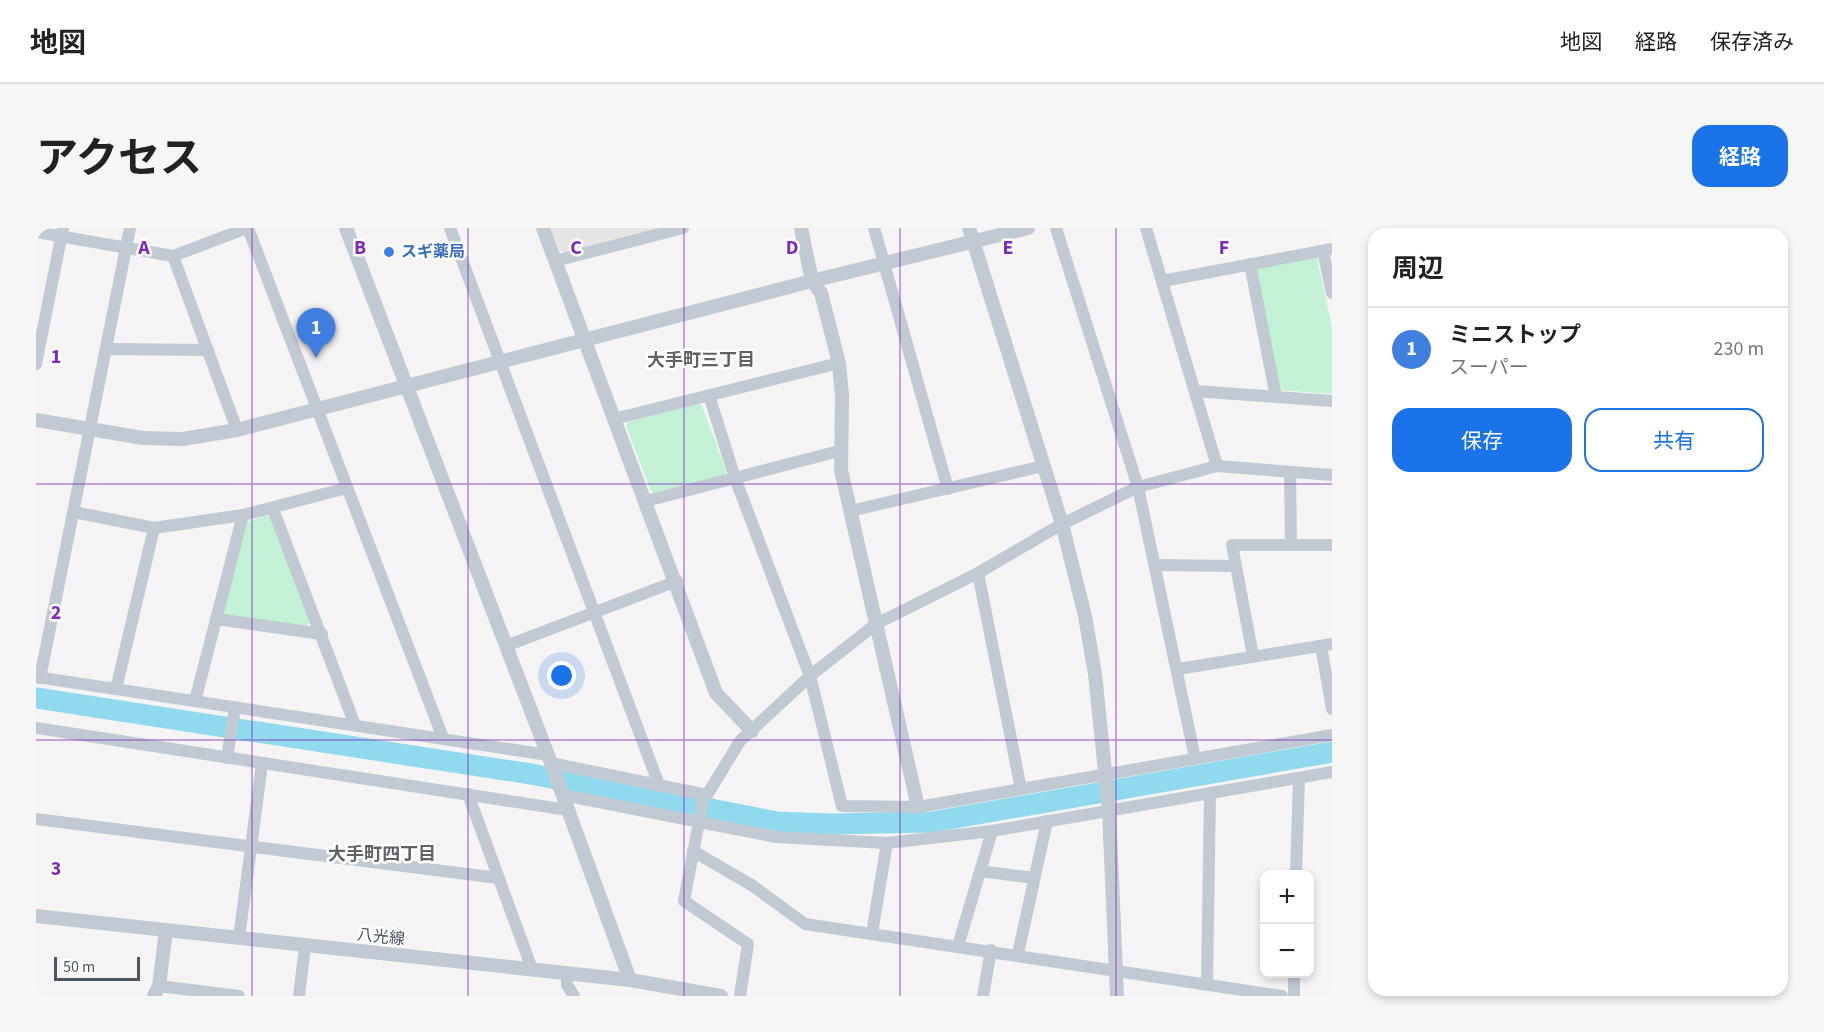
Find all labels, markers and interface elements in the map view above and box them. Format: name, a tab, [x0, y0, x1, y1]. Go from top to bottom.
text: 地図	[30, 23, 86, 63]
text: 地図	[1560, 27, 1602, 57]
text: 経路	[1635, 27, 1677, 57]
text: 保存済み	[1710, 27, 1794, 57]
button: 経路	[1692, 125, 1788, 187]
text: アクセス	[36, 129, 202, 189]
text: A	[137, 234, 150, 262]
text: B	[354, 234, 366, 262]
text: C	[570, 234, 582, 262]
text: D	[786, 234, 798, 262]
text: E	[1003, 234, 1013, 262]
text: F	[1219, 234, 1229, 262]
place label: スギ薬局	[401, 241, 465, 263]
marker: スギ薬局	[382, 245, 396, 259]
text: 周辺	[1392, 250, 1444, 287]
pin: 1	[296, 308, 336, 358]
text: ミニストップ	[1449, 319, 1581, 351]
text: 1	[1406, 335, 1417, 363]
text: 230 m	[1714, 335, 1764, 363]
text: 1	[51, 343, 61, 371]
district label: 大手町三丁目	[647, 348, 755, 373]
text: スーパー	[1449, 354, 1529, 382]
button: 保存	[1392, 408, 1572, 472]
button: 共有	[1584, 408, 1764, 472]
text: 2	[51, 599, 61, 627]
your location	[547, 661, 576, 690]
district label: 大手町四丁目	[328, 842, 436, 867]
text: 3	[51, 855, 61, 883]
map controls	[1260, 870, 1314, 978]
button: +	[1260, 870, 1314, 924]
street label: 八光線	[356, 924, 406, 950]
button: −	[1260, 924, 1314, 978]
scale bar	[54, 954, 140, 982]
text: 50 m	[63, 956, 95, 978]

